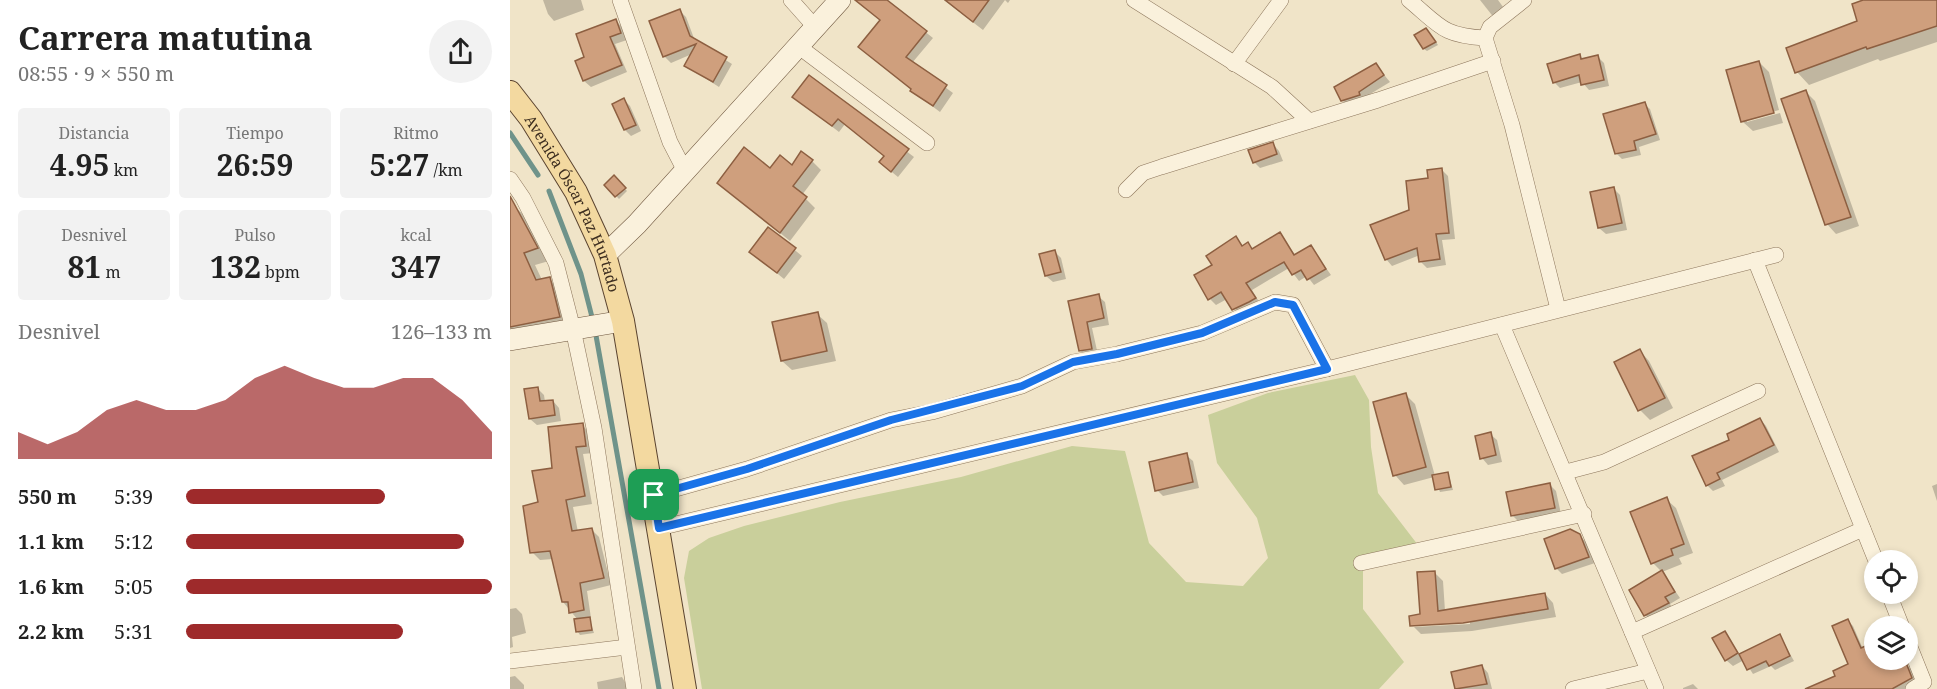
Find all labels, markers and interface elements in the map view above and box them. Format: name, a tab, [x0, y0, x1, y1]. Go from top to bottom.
text: Carrera matutina	[18, 15, 313, 60]
button: share	[429, 20, 492, 83]
text: 08:55 · 9 × 550 m	[18, 60, 174, 87]
street label: Avenida Óscar Paz Hurtado	[521, 111, 625, 294]
text: Distancia	[59, 122, 129, 144]
text: Tiempo	[226, 122, 284, 144]
text: Ritmo	[393, 122, 439, 144]
text: 4.95	[50, 144, 110, 185]
text: 26:59	[217, 144, 293, 185]
text: 5:27	[369, 144, 429, 185]
text: km	[110, 159, 138, 181]
text: /km	[429, 159, 463, 181]
text: Desnivel	[61, 224, 127, 246]
text: Pulso	[234, 224, 276, 246]
text: kcal	[401, 224, 431, 246]
text: 81	[67, 246, 101, 287]
text: 132	[210, 246, 261, 287]
text: 347	[391, 246, 441, 287]
text: m	[101, 261, 121, 283]
text: bpm	[261, 261, 300, 283]
text: Desnivel	[18, 318, 100, 345]
text: 126–133 m	[391, 318, 492, 345]
pin	[628, 469, 679, 520]
icon: arrive	[637, 478, 670, 511]
text: 550 m	[18, 483, 77, 510]
text: 5:39	[114, 483, 153, 510]
text: 1.1 km	[18, 528, 84, 555]
text: 5:12	[114, 528, 153, 555]
map controls	[1864, 550, 1918, 670]
button: locate	[1864, 550, 1918, 604]
text: 1.6 km	[18, 573, 84, 600]
text: 5:05	[114, 573, 153, 600]
button: layers	[1864, 616, 1918, 670]
text: 2.2 km	[18, 618, 84, 645]
text: 5:31	[114, 618, 153, 645]

